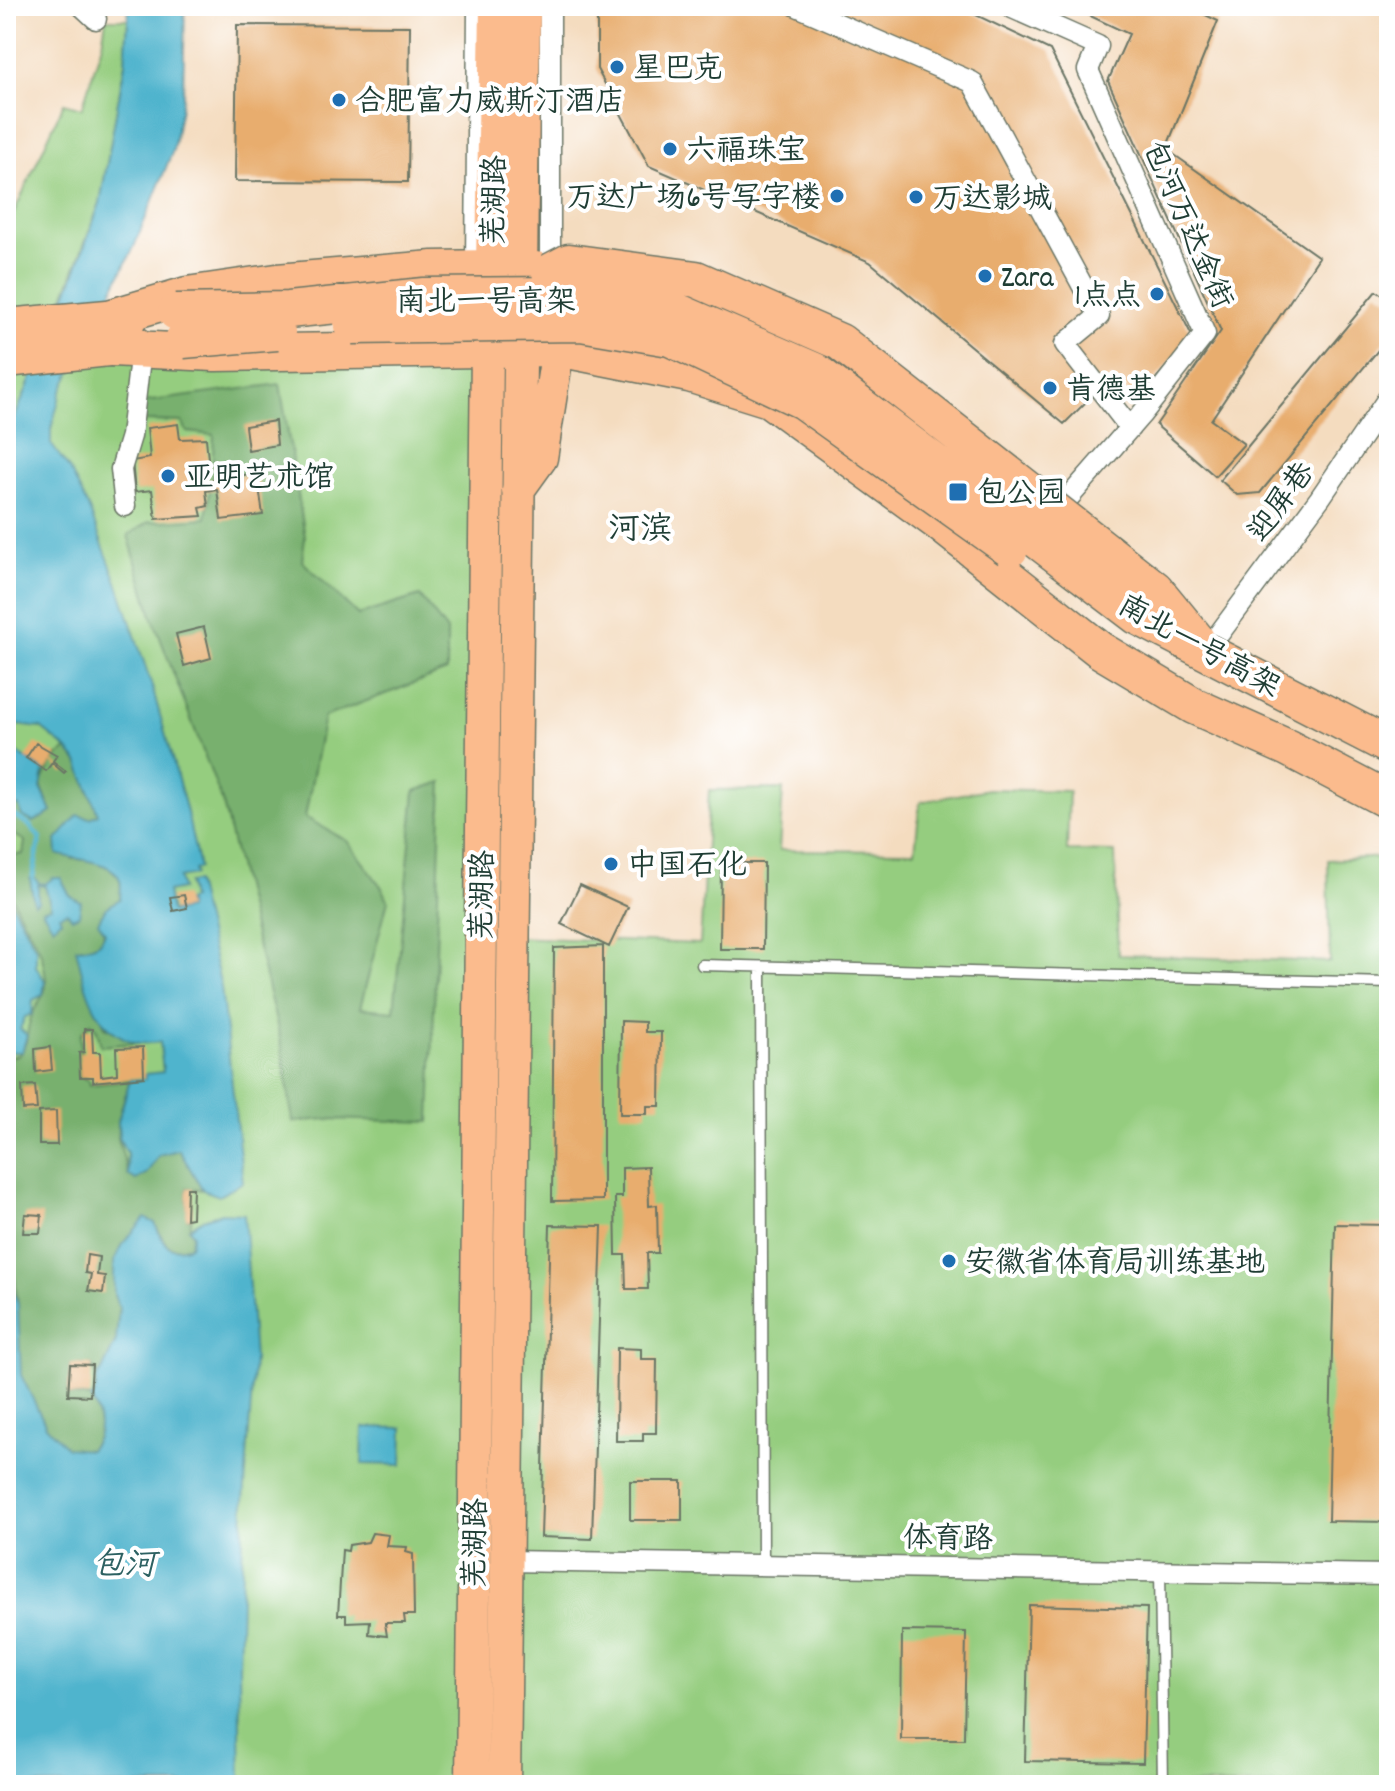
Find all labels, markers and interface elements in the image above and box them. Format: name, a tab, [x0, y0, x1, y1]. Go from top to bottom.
place label: 星巴克	[633, 50, 723, 93]
marker: 星巴克	[608, 58, 626, 76]
place label: 合肥富力威斯汀酒店	[355, 83, 625, 126]
marker: 合肥富力威斯汀酒店	[330, 91, 348, 109]
place label: 六福珠宝	[686, 132, 806, 175]
street label: 包河万达金街	[1129, 135, 1241, 317]
marker: 六福珠宝	[661, 140, 679, 158]
street label: 芜湖路	[475, 155, 520, 245]
place label: 万达广场6号写字楼	[566, 179, 821, 222]
place label: 万达影城	[932, 180, 1052, 223]
marker: 万达广场6号写字楼	[828, 187, 846, 205]
marker: 万达影城	[907, 188, 925, 206]
place label: Zara	[1001, 259, 1054, 302]
marker: Zara	[976, 267, 994, 285]
place label: 1点点	[1074, 277, 1141, 320]
street label: 南北一号高架	[396, 283, 576, 326]
marker: 1点点	[1148, 285, 1166, 303]
place label: 肯德基	[1066, 371, 1156, 414]
marker: 肯德基	[1041, 379, 1059, 397]
street label: 迎屏巷	[1240, 455, 1327, 553]
place label: 亚明艺术馆	[184, 459, 334, 502]
marker: 亚明艺术馆	[159, 467, 177, 485]
place label: 包公园	[976, 475, 1066, 518]
marker: 包公园	[947, 481, 969, 503]
district label: 河滨	[608, 509, 672, 555]
street label: 南北一号高架	[1109, 586, 1287, 711]
place label: 中国石化	[627, 847, 747, 890]
street label: 芜湖路	[463, 850, 508, 940]
marker: 中国石化	[602, 855, 620, 873]
place label: 安徽省体育局训练基地	[965, 1244, 1265, 1287]
marker: 安徽省体育局训练基地	[940, 1252, 958, 1270]
street label: 芜湖路	[456, 1498, 501, 1588]
street label: 体育路	[903, 1519, 993, 1564]
water label: 包河	[92, 1545, 161, 1591]

